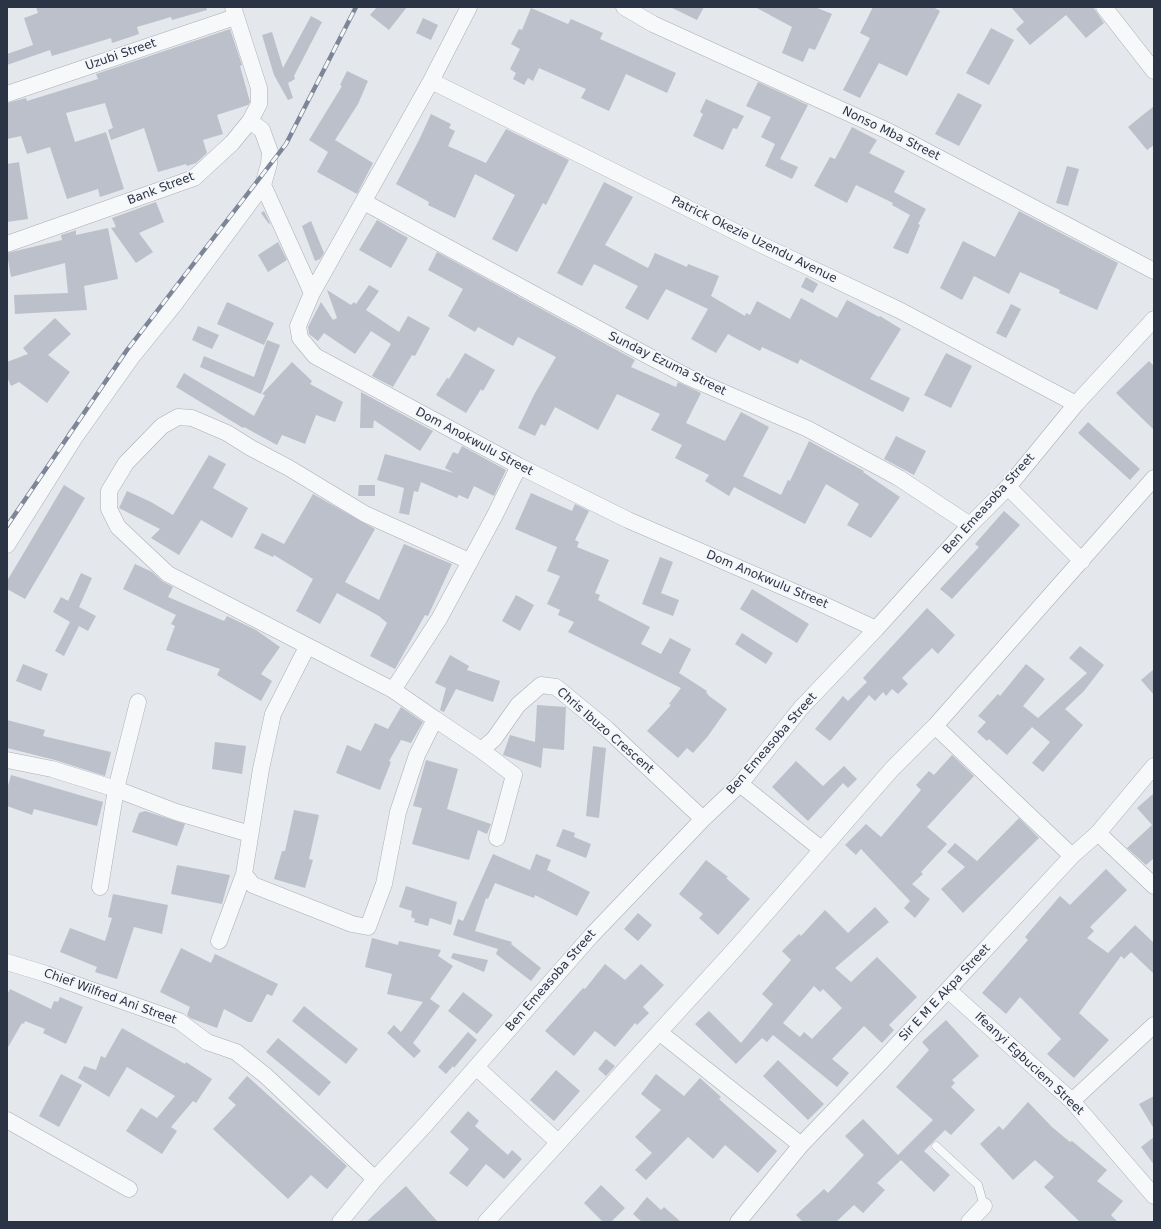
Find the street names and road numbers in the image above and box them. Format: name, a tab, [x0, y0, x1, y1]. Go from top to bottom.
street label: Uzubi Street	[84, 36, 158, 74]
street label: Nonso Mba Street	[840, 104, 942, 164]
street label: Bank Street	[126, 170, 196, 208]
street label: Patrick Okezie Uzendu Avenue	[669, 194, 839, 286]
street label: Sunday Ezuma Street	[606, 329, 728, 399]
street label: Dom Anokwulu Street	[413, 405, 535, 479]
street label: Ben Emeasoba Street	[940, 451, 1038, 557]
street label: Dom Anokwulu Street	[704, 548, 830, 612]
street label: Chris Ibuzo Crescent	[554, 685, 656, 777]
street label: Ben Emeasoba Street	[724, 690, 820, 798]
street label: Ben Emeasoba Street	[503, 927, 599, 1035]
street label: Sir E M E Akpa Street	[896, 942, 994, 1044]
street label: Chief Wilfred Ani Street	[42, 966, 178, 1028]
street label: Ifeanyi Egbuciem Street	[971, 1010, 1087, 1118]

